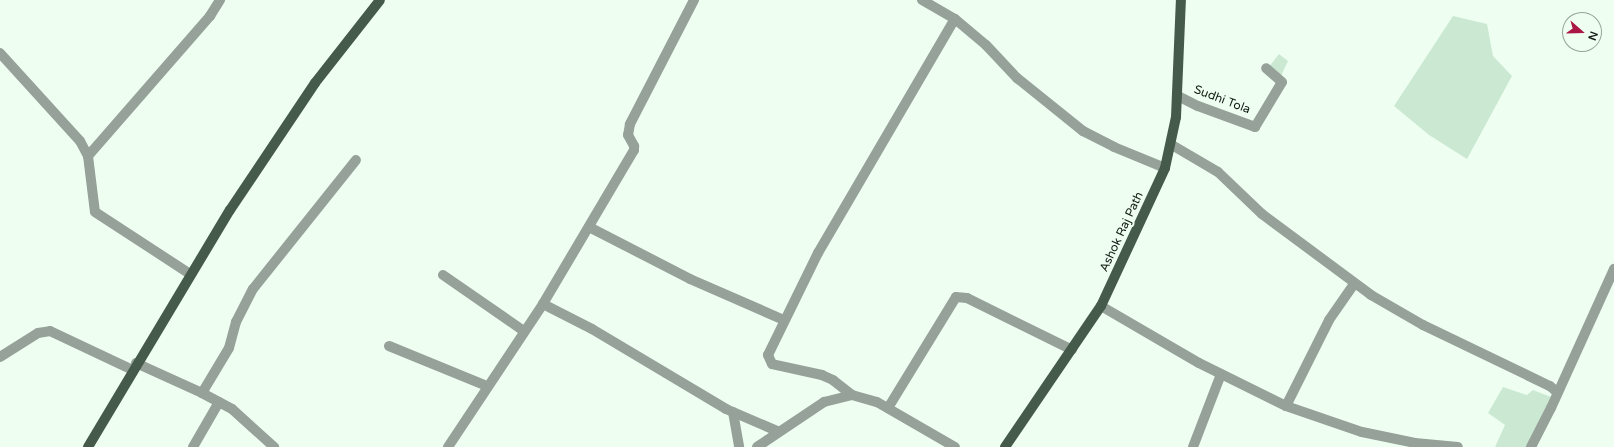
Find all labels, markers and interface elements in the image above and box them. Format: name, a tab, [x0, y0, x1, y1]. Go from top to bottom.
north arrow	[1562, 12, 1602, 52]
text: N	[1585, 30, 1600, 42]
street label: Sudhi Tola	[1192, 83, 1252, 117]
street label: Ashok Raj Path	[1097, 190, 1147, 274]

